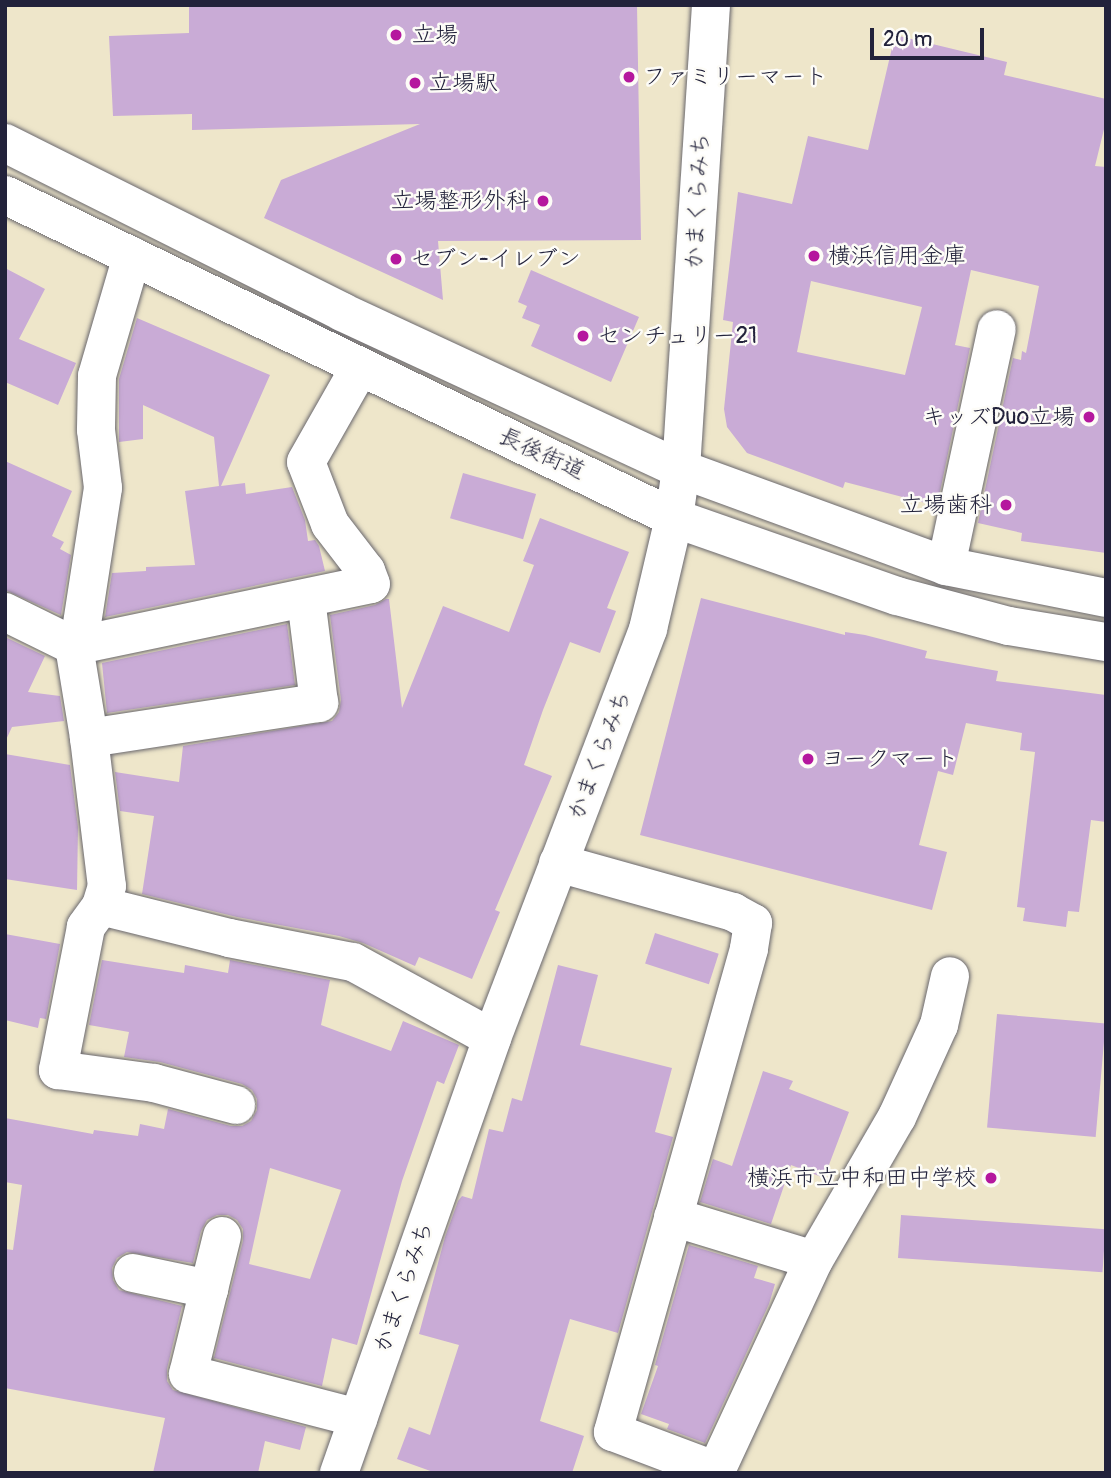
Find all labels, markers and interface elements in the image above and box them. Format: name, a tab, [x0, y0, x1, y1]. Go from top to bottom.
scale bar	[873, 14, 987, 58]
place label: 立場	[412, 21, 458, 49]
marker: 立場	[386, 25, 406, 45]
text: 20 m	[883, 26, 932, 53]
place label: ファミリーマート	[643, 63, 827, 91]
place label: 立場駅	[429, 69, 498, 97]
marker: ファミリーマート	[621, 69, 637, 85]
marker: 立場駅	[407, 75, 423, 91]
street label: かまくらみち	[681, 131, 715, 271]
place label: 立場整形外科	[391, 187, 529, 215]
marker: 立場整形外科	[535, 193, 551, 209]
place label: 横浜信用金庫	[828, 242, 966, 270]
place label: セブン-イレブン	[410, 245, 581, 273]
marker: 横浜信用金庫	[806, 248, 822, 264]
marker: セブン-イレブン	[388, 251, 404, 267]
place label: センチュリー21	[597, 322, 757, 350]
marker: センチュリー21	[575, 328, 591, 344]
place label: キッズDuo立場	[922, 403, 1075, 431]
marker: キッズDuo立場	[1081, 409, 1097, 425]
street label: 長後街道	[494, 422, 590, 486]
place label: 立場歯科	[900, 491, 992, 519]
marker: 立場歯科	[998, 497, 1014, 513]
street label: かまくらみち	[562, 686, 638, 824]
place label: ヨークマート	[822, 745, 959, 773]
marker: ヨークマート	[800, 751, 816, 767]
place label: 横浜市立中和田中学校	[747, 1164, 977, 1192]
marker: 横浜市立中和田中学校	[983, 1170, 999, 1186]
street label: かまくらみち	[368, 1217, 440, 1357]

